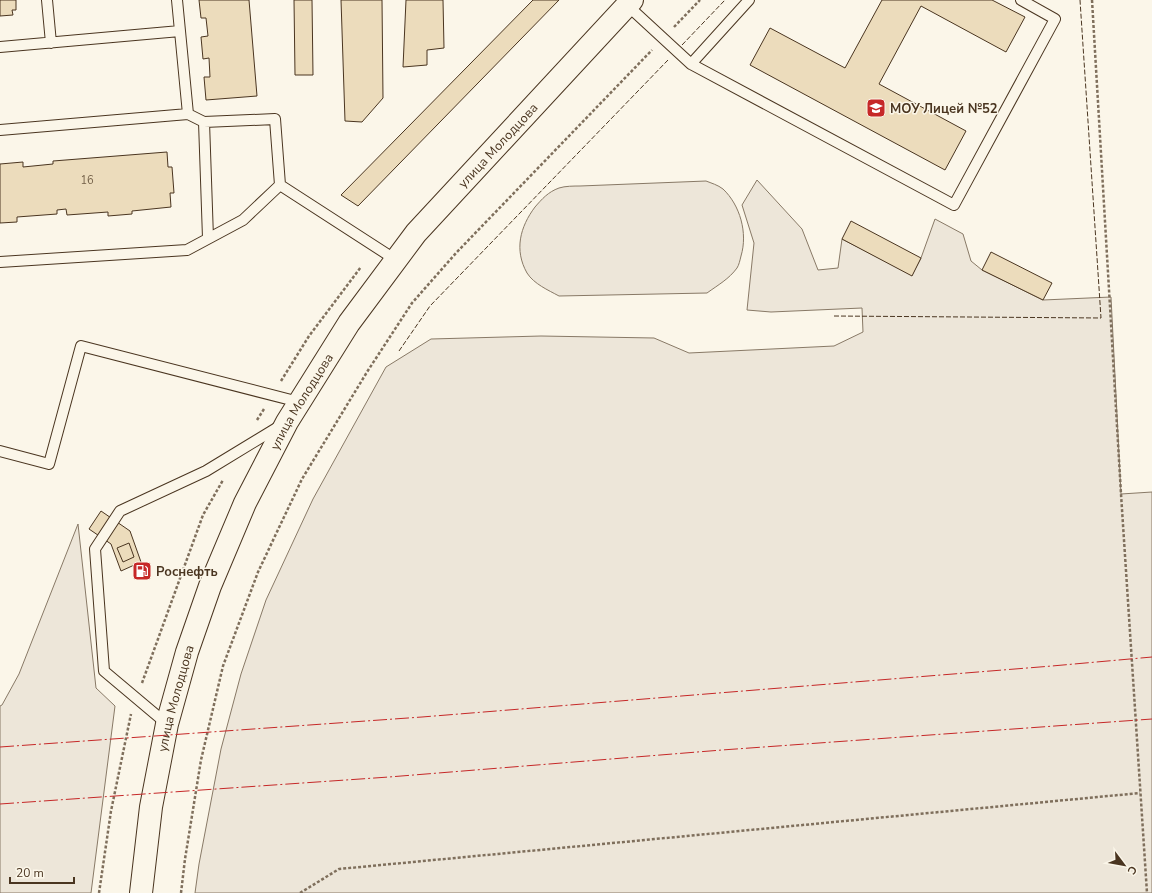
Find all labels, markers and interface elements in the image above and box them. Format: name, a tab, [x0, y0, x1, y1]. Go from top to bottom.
school or university icon: МОУ Лицей №52	[865, 97, 887, 119]
street label: улица Молодцова	[454, 99, 542, 192]
place label: МОУ Лицей №52	[890, 100, 998, 118]
house number: 16	[80, 173, 94, 188]
street label: улица Молодцова	[266, 350, 338, 453]
fuel station icon: Роснефть	[131, 560, 153, 582]
place label: Роснефть	[156, 563, 218, 581]
street label: улица Молодцова	[154, 643, 199, 753]
north arrow	[1104, 845, 1144, 885]
scale bar	[10, 859, 74, 885]
text: С	[1123, 863, 1140, 878]
text: 20 m	[16, 865, 44, 881]

